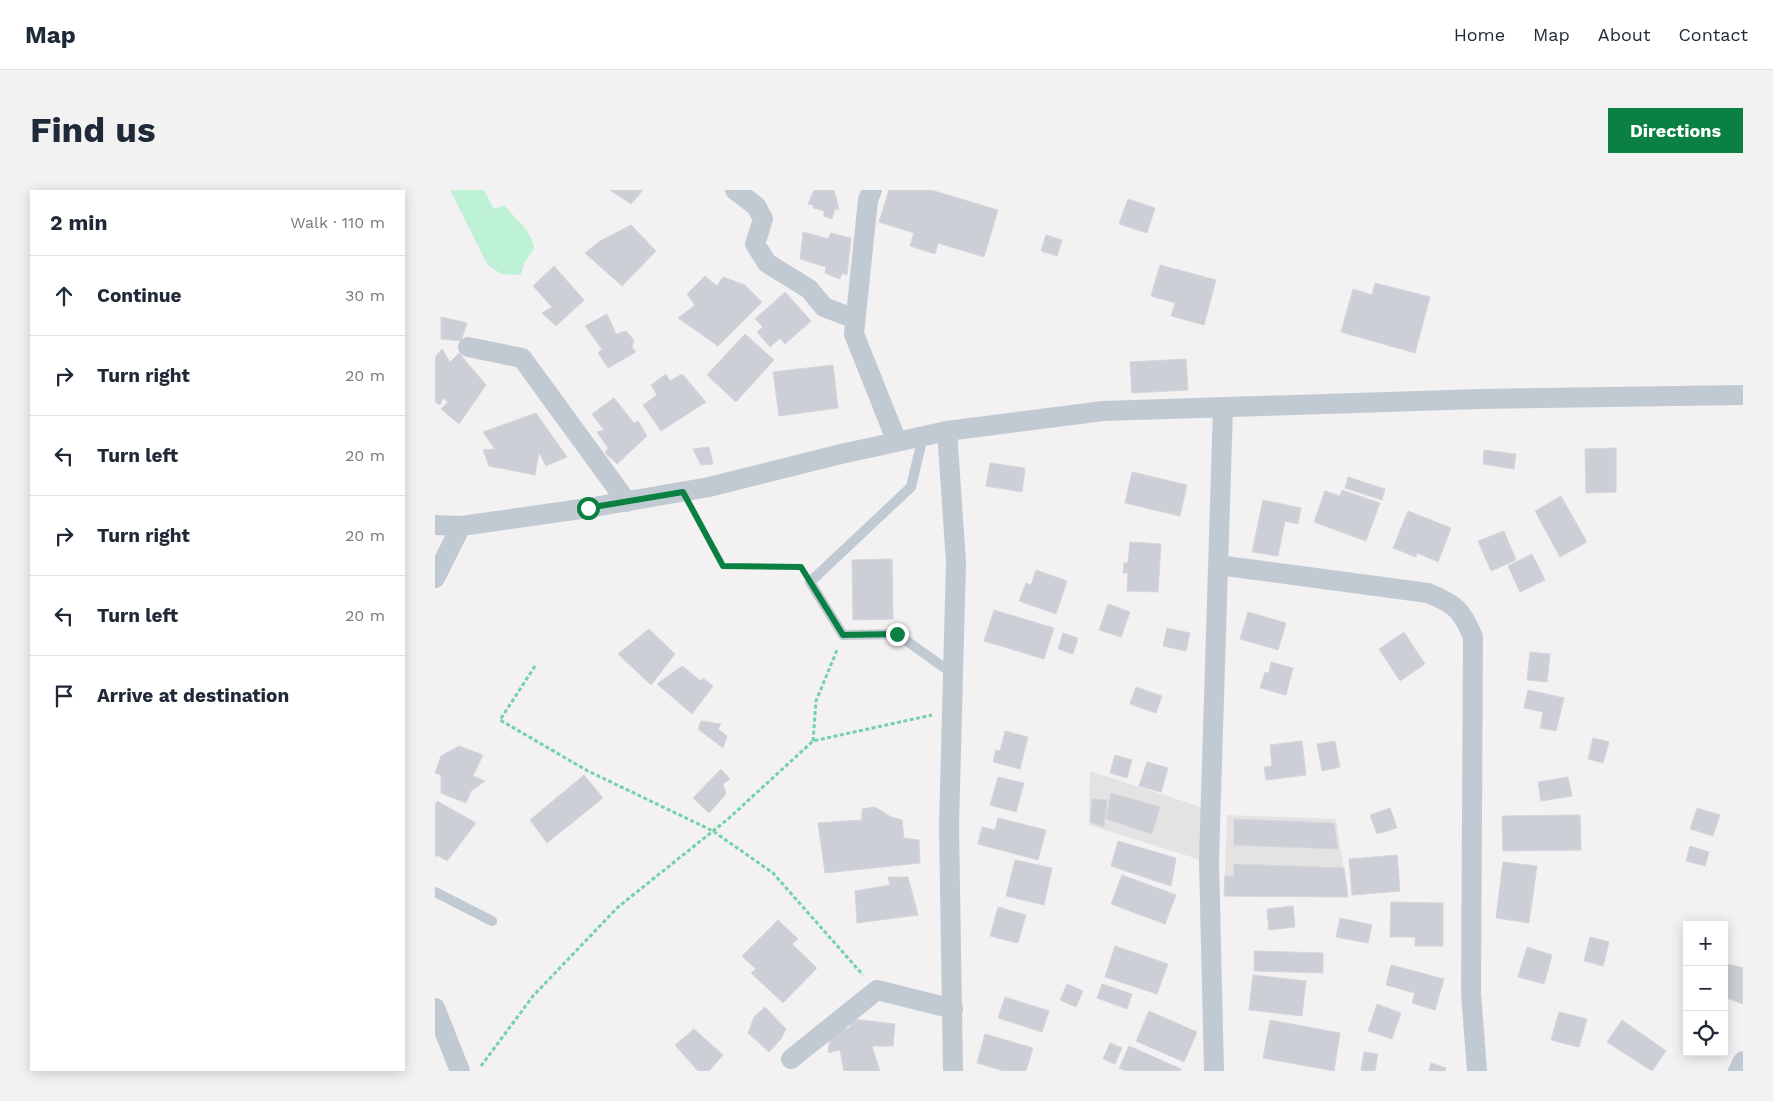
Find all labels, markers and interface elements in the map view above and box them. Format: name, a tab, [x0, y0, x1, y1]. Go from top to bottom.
text: Map	[25, 21, 76, 49]
text: Home	[1454, 24, 1505, 45]
text: Map	[1533, 24, 1570, 45]
text: About	[1598, 24, 1650, 45]
text: Contact	[1678, 24, 1748, 45]
button: Directions	[1608, 108, 1743, 153]
text: Find us	[30, 109, 156, 151]
text: 2 min	[50, 210, 107, 235]
text: Walk · 110 m	[290, 213, 385, 232]
icon: ahead	[50, 282, 78, 310]
text: Continue	[97, 284, 181, 307]
text: 30 m	[345, 286, 385, 305]
icon: right	[50, 362, 78, 390]
text: Turn right	[97, 364, 190, 387]
text: 20 m	[345, 366, 385, 385]
icon: left	[50, 442, 78, 470]
text: Turn left	[97, 444, 178, 467]
text: 20 m	[345, 446, 385, 465]
route start	[577, 497, 600, 520]
icon: right	[50, 522, 78, 550]
text: Turn right	[97, 524, 190, 547]
text: 20 m	[345, 526, 385, 545]
icon: left	[50, 602, 78, 630]
text: Turn left	[97, 604, 178, 627]
text: 20 m	[345, 606, 385, 625]
route end	[886, 623, 909, 646]
icon: arrive	[50, 682, 78, 710]
text: Arrive at destination	[97, 684, 289, 707]
map controls	[1683, 921, 1728, 1056]
button: +	[1683, 921, 1728, 966]
button: −	[1683, 966, 1728, 1011]
button: locate	[1683, 1011, 1728, 1056]

